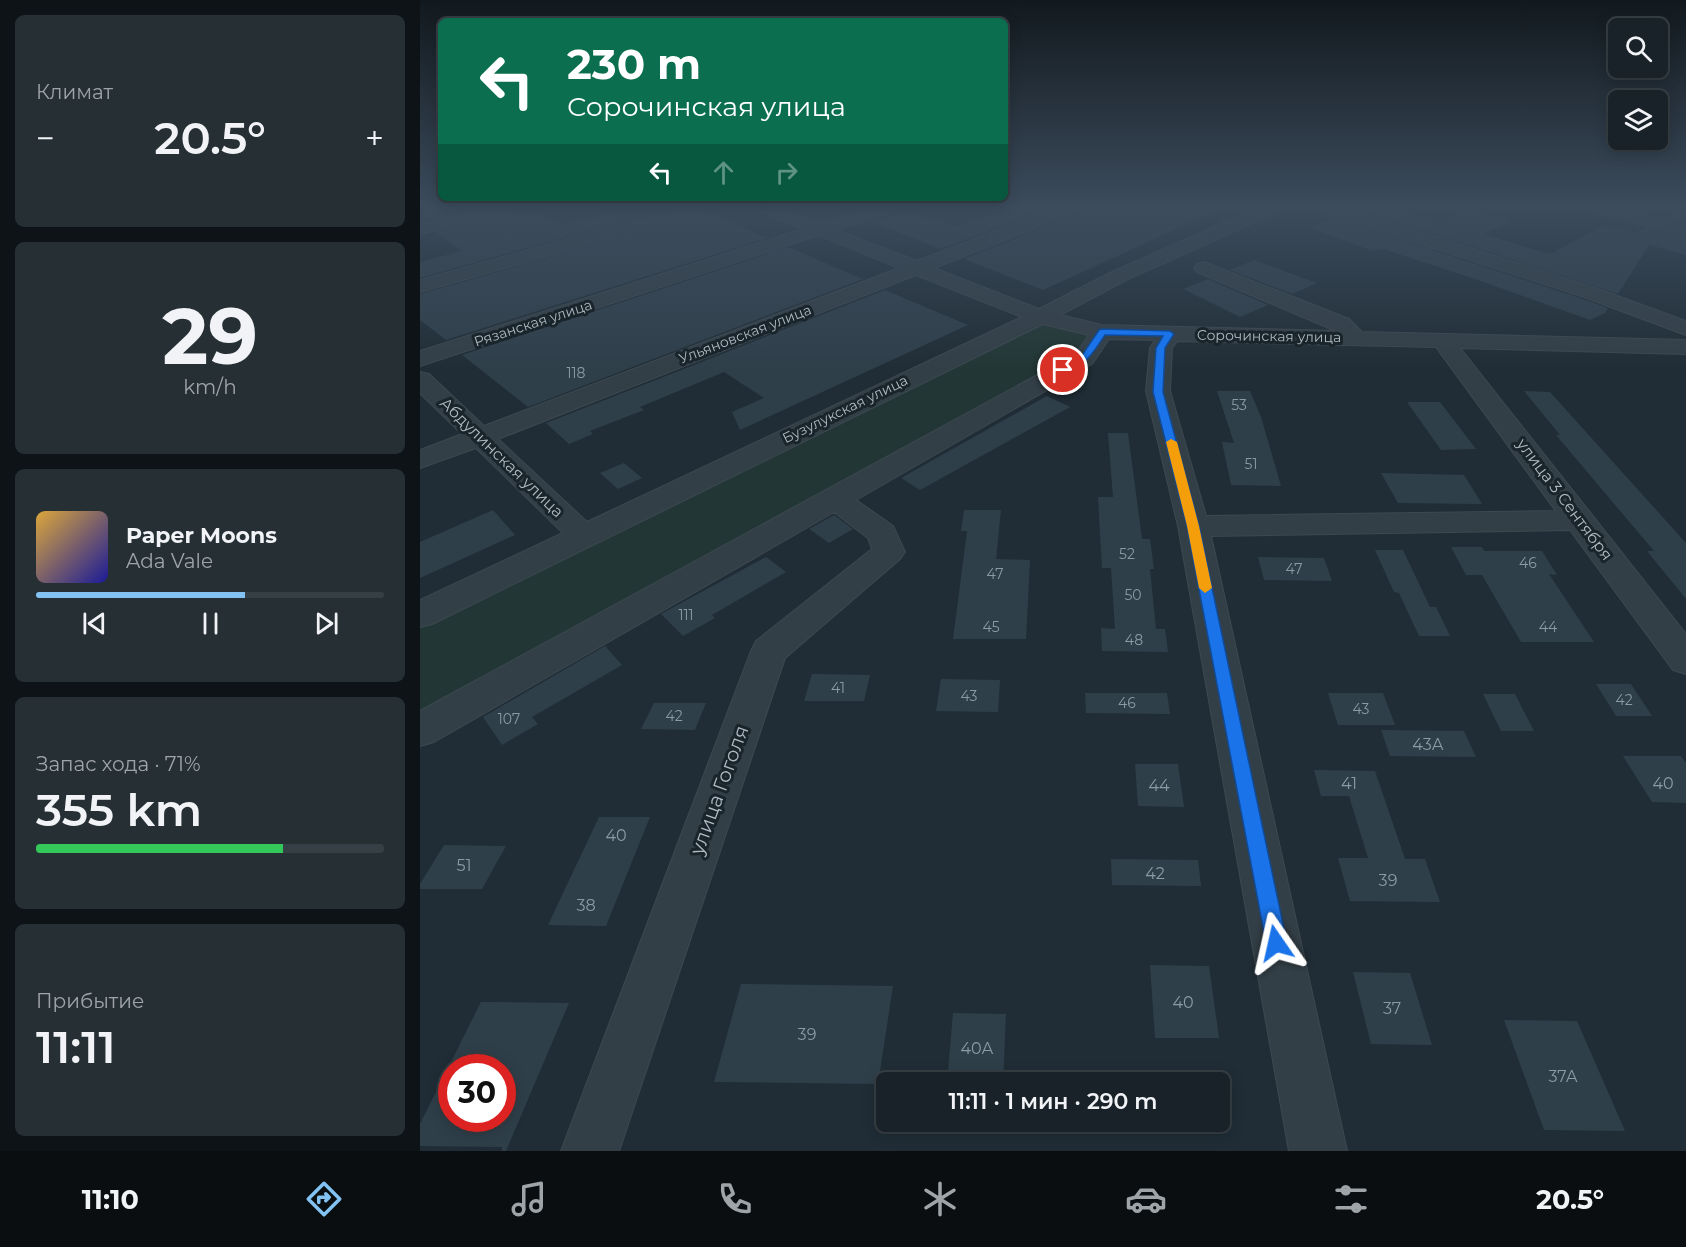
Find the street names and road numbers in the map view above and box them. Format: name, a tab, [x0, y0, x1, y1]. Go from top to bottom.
street label: Рязанская улица	[472, 295, 594, 351]
street label: Ульяновская улица	[676, 300, 814, 368]
street label: Сорочинская улица	[1197, 326, 1341, 346]
street label: Бузулукская улица	[779, 371, 911, 447]
street label: Абдулинская улица	[436, 393, 567, 521]
street label: улица 3 Сентября	[1512, 434, 1616, 564]
street label: улица Гоголя	[684, 722, 754, 859]

